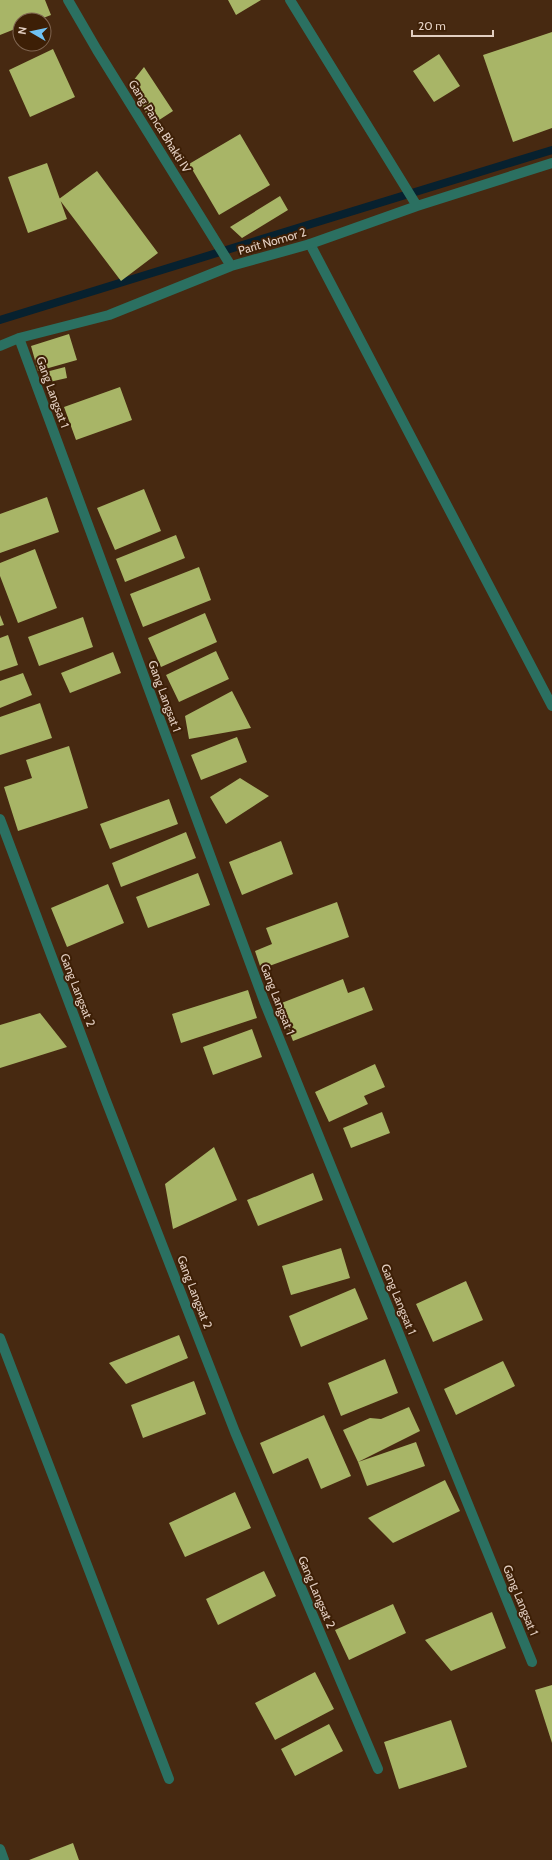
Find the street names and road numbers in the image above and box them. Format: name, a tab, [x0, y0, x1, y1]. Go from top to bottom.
street label: Gang Panca Bhakti IV	[125, 77, 195, 176]
street label: Parit Nomor 2	[236, 224, 308, 258]
street label: Gang Langsat 1	[33, 354, 73, 430]
street label: Gang Langsat 1	[145, 658, 185, 734]
street label: Gang Langsat 2	[57, 951, 99, 1029]
street label: Gang Langsat 1	[258, 961, 298, 1037]
street label: Gang Langsat 2	[174, 1253, 216, 1331]
street label: Gang Langsat 1	[378, 1261, 420, 1337]
street label: Gang Langsat 2	[295, 1553, 339, 1631]
street label: Gang Langsat 1	[500, 1562, 542, 1638]

